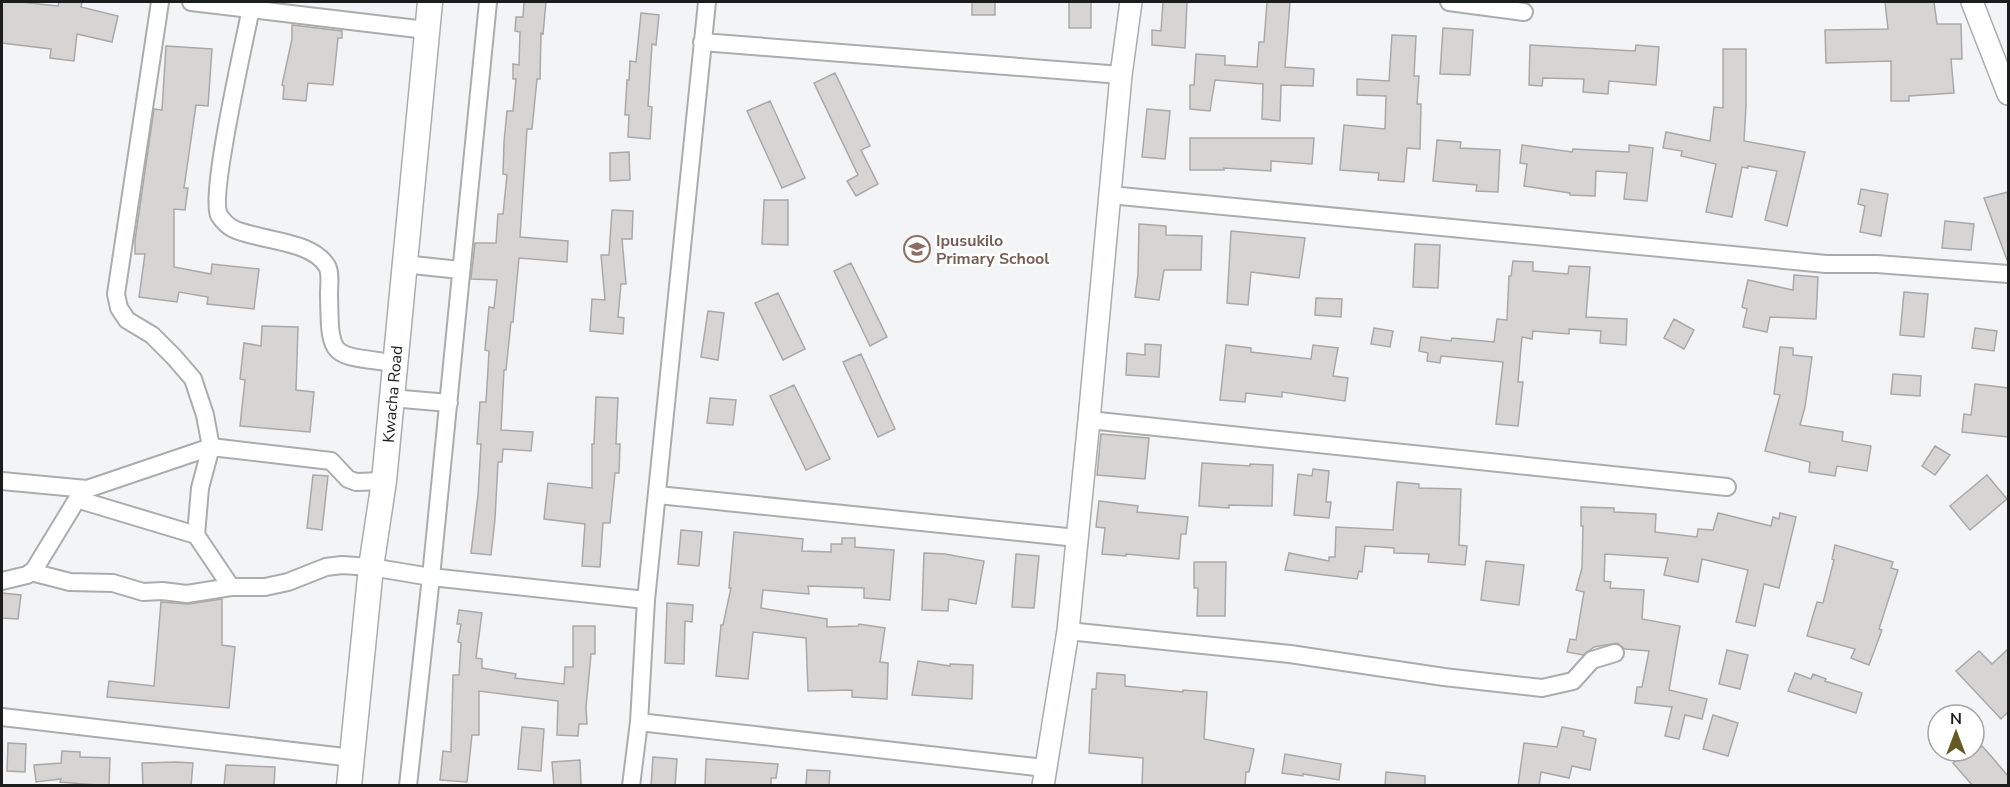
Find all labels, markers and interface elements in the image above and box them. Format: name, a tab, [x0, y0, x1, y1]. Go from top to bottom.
place label: Ipusukilo Primary School	[936, 230, 1049, 270]
school or university icon: Ipusukilo Primary School	[902, 234, 932, 264]
street label: Kwacha Road	[378, 344, 408, 444]
north arrow	[1926, 703, 1986, 763]
text: N	[1950, 708, 1962, 730]

